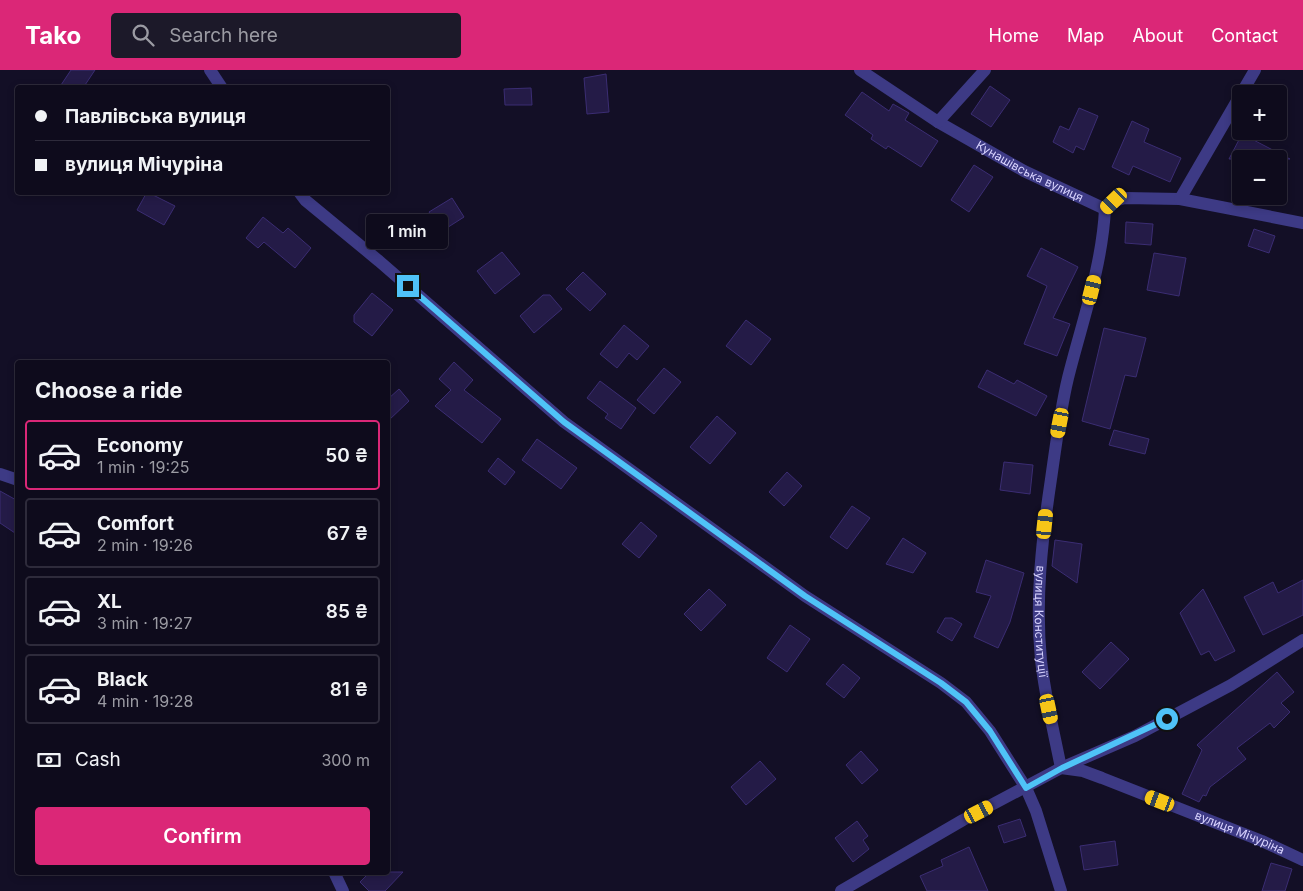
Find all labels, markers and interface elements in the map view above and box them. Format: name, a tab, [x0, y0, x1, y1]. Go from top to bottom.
search box	[111, 13, 461, 58]
text: Tako	[25, 21, 81, 50]
icon: search	[129, 21, 157, 49]
text: Search here	[169, 24, 278, 47]
text: Home	[989, 25, 1039, 46]
text: Map	[1067, 25, 1104, 46]
text: About	[1132, 25, 1183, 46]
text: Contact	[1211, 25, 1278, 46]
map controls	[1232, 85, 1287, 205]
button: +	[1232, 85, 1287, 140]
text: Павлівська вулиця	[65, 105, 246, 128]
street label: Кунашівська вулиця	[974, 137, 1086, 205]
button: −	[1232, 150, 1287, 205]
text: вулиця Мічуріна	[65, 153, 223, 176]
car	[1098, 185, 1130, 217]
callout: 1 min	[367, 214, 449, 248]
text: 1 min	[387, 221, 427, 241]
car	[1081, 274, 1102, 306]
route end	[397, 275, 419, 297]
text: Choose a ride	[35, 377, 183, 403]
car	[1049, 407, 1070, 439]
icon: car	[37, 433, 82, 478]
text: Economy	[97, 434, 183, 457]
text: 50 ₴	[325, 444, 368, 467]
text: 1 min · 19:25	[97, 457, 189, 477]
car	[1035, 508, 1054, 540]
icon: car	[37, 511, 82, 556]
text: Comfort	[97, 512, 174, 535]
text: 67 ₴	[327, 522, 368, 545]
text: 2 min · 19:26	[97, 535, 193, 555]
street label: вулиця Конституції	[1032, 565, 1051, 679]
icon: car	[37, 589, 82, 634]
text: XL	[97, 590, 122, 613]
text: 85 ₴	[326, 600, 368, 623]
text: 3 min · 19:27	[97, 613, 192, 633]
icon: car	[37, 667, 82, 712]
text: Black	[97, 668, 148, 691]
text: 81 ₴	[330, 678, 368, 701]
text: 4 min · 19:28	[97, 691, 193, 711]
car	[1038, 693, 1059, 725]
route start	[1156, 708, 1178, 730]
icon: cash	[35, 746, 63, 774]
text: Cash	[75, 748, 121, 771]
text: 300 m	[321, 750, 370, 770]
car	[1143, 789, 1176, 813]
car	[962, 799, 995, 825]
button: Confirm	[35, 807, 370, 865]
street label: вулиця Мічуріна	[1193, 807, 1287, 857]

